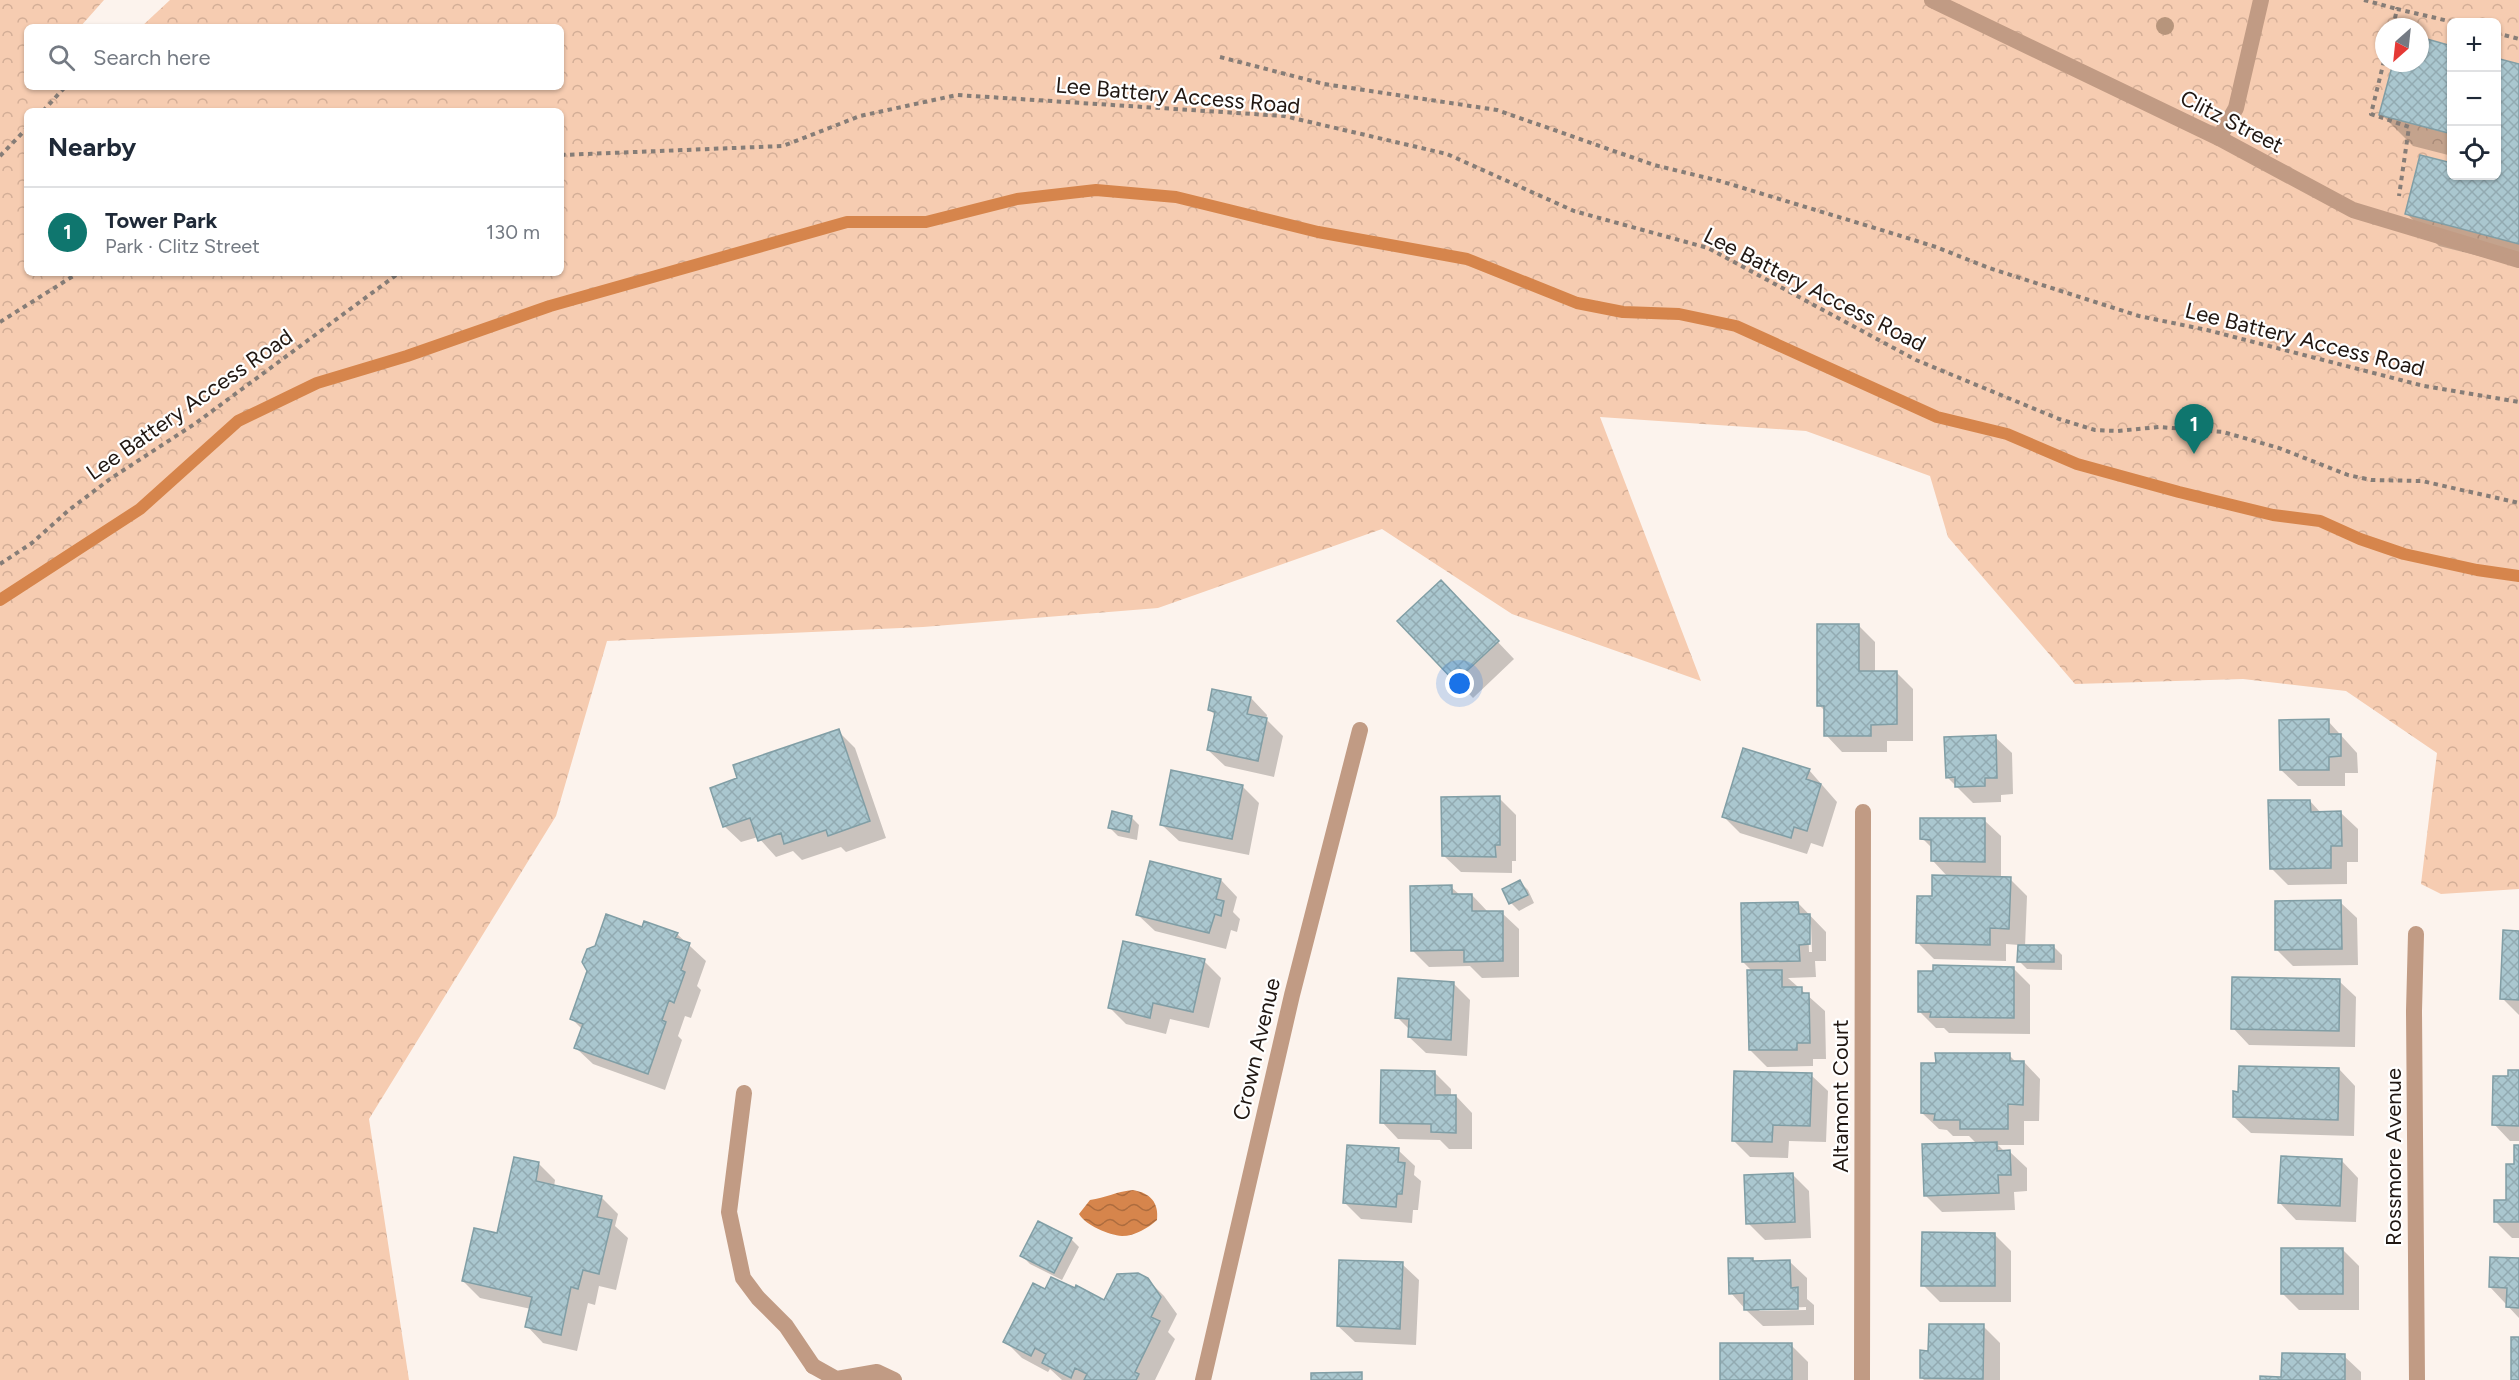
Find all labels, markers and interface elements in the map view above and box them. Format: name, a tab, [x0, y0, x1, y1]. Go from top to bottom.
north arrow	[2375, 18, 2429, 72]
map controls	[2447, 18, 2501, 180]
button: +	[2447, 18, 2501, 72]
search box	[24, 24, 564, 90]
icon: search	[45, 41, 78, 74]
text: Search here	[93, 44, 211, 71]
street label: Lee Battery Access Road	[1054, 71, 1302, 120]
button: −	[2447, 72, 2501, 126]
street label: Clitz Street	[2176, 84, 2288, 159]
button: locate	[2447, 126, 2501, 180]
text: Nearby	[48, 131, 136, 163]
text: Tower Park	[105, 207, 217, 234]
text: 1	[63, 220, 72, 244]
text: 130 m	[486, 220, 540, 244]
street label: Lee Battery Access Road	[1699, 222, 1930, 357]
text: Park · Clitz Street	[105, 234, 260, 258]
street label: Lee Battery Access Road	[2182, 297, 2427, 382]
street label: Lee Battery Access Road	[81, 323, 298, 486]
pin: 1	[2174, 404, 2214, 454]
your location	[1445, 669, 1474, 698]
street label: Crown Avenue	[1227, 975, 1286, 1123]
street label: Altamont Court	[1827, 1019, 1854, 1173]
street label: Rossmore Avenue	[2380, 1068, 2407, 1246]

